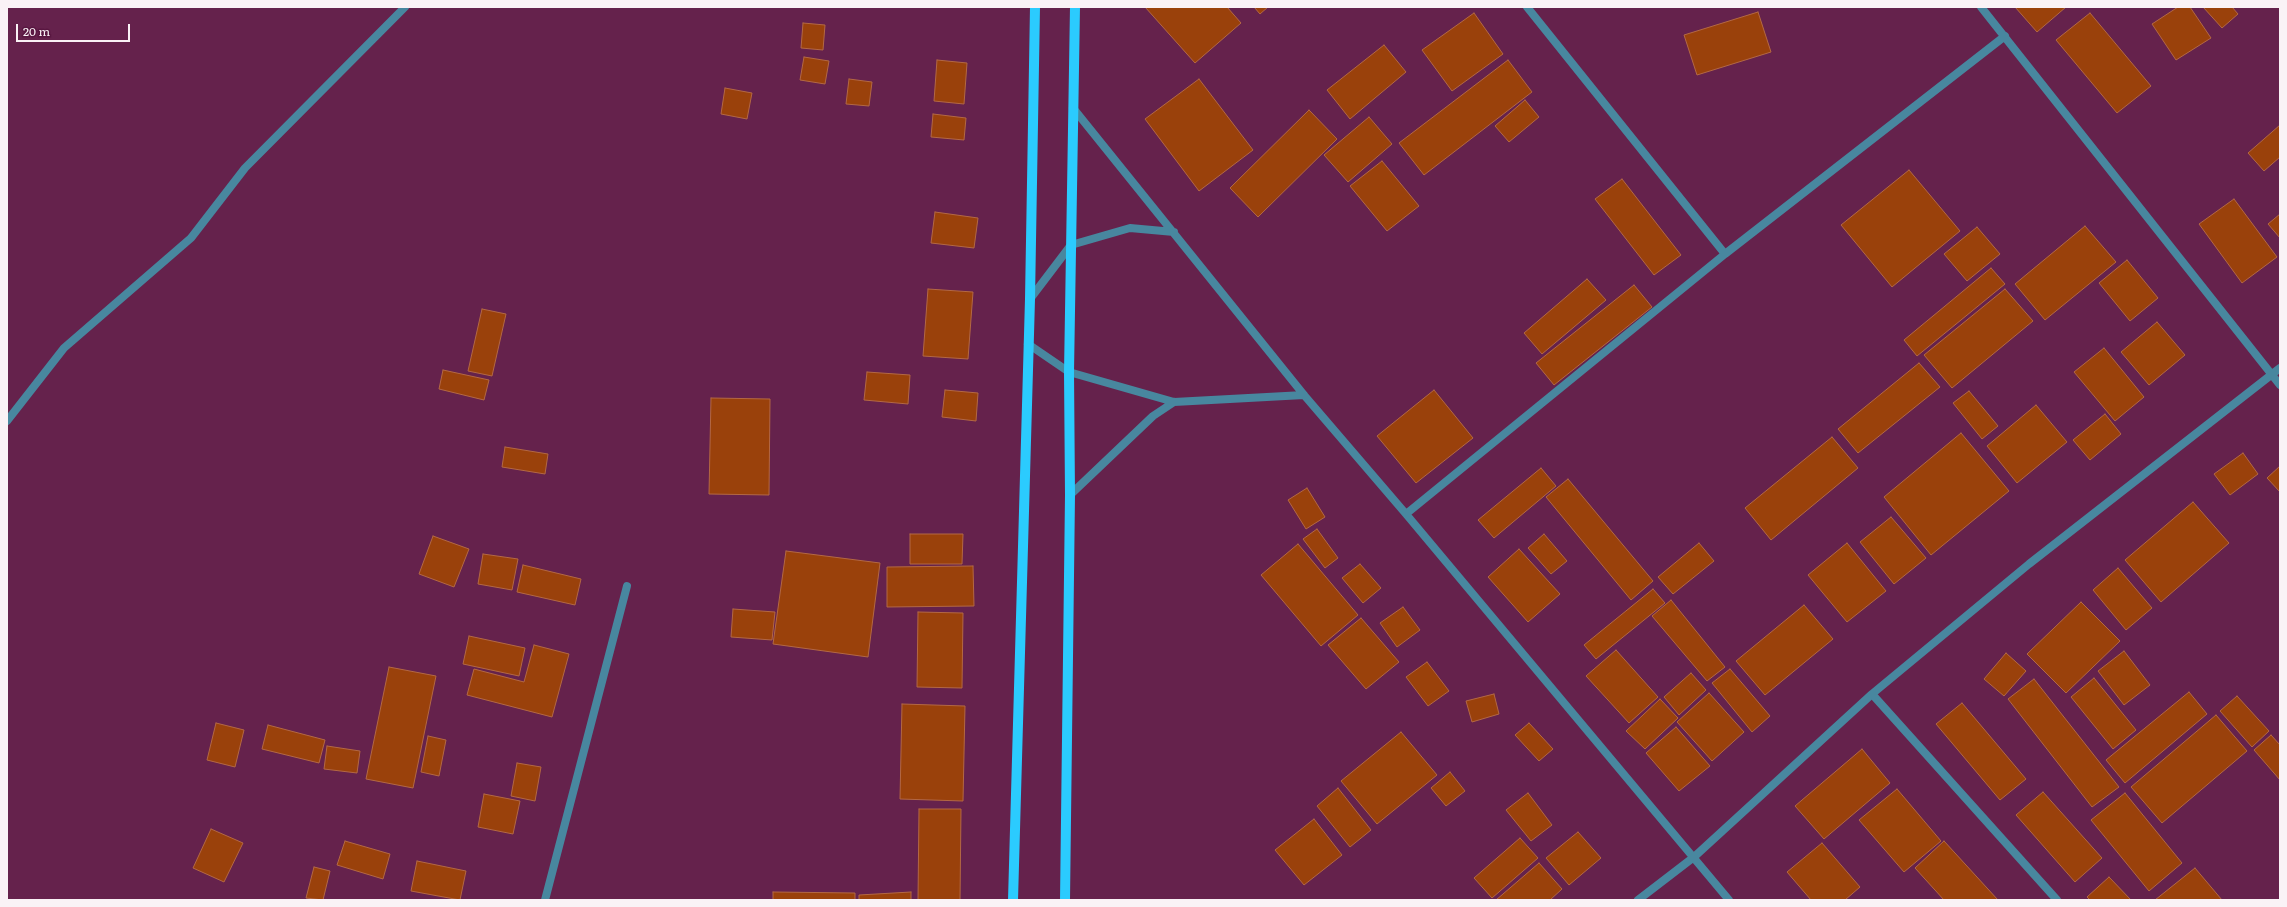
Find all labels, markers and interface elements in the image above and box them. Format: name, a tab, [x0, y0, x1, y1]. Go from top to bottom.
scale bar	[18, 16, 132, 42]
text: 20 m	[23, 22, 50, 40]

